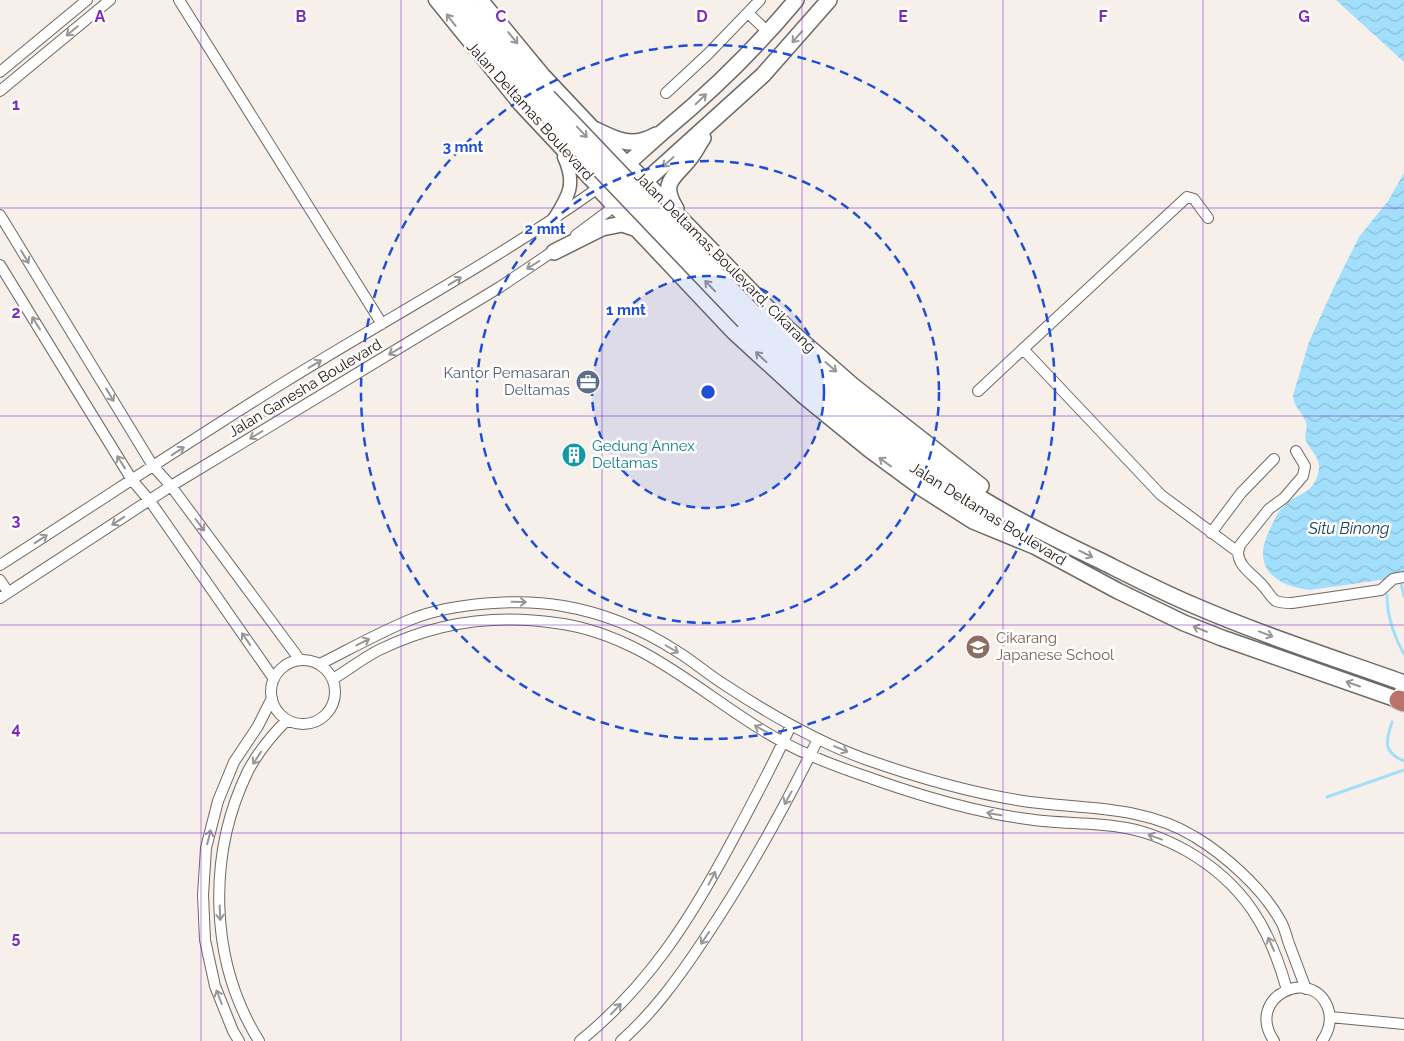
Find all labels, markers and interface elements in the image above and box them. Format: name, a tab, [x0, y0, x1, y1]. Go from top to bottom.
text: A	[95, 7, 106, 26]
text: B	[296, 7, 307, 26]
text: C	[496, 7, 507, 26]
text: D	[696, 7, 708, 26]
text: E	[898, 7, 908, 26]
text: F	[1098, 7, 1108, 26]
text: G	[1298, 7, 1310, 26]
one-way arrow	[445, 14, 456, 27]
one-way arrow	[66, 26, 79, 37]
one-way arrow	[791, 30, 803, 43]
one-way arrow	[507, 31, 519, 44]
street label: Jalan Deltamas Boulevard	[463, 38, 597, 184]
one-way arrow	[695, 93, 707, 105]
text: 1	[12, 95, 20, 114]
one-way arrow	[576, 125, 588, 138]
text: 3 mnt	[443, 138, 484, 156]
one-way arrow	[661, 156, 674, 168]
street label: Jalan Deltamas Boulevard, Cikarang	[631, 168, 819, 356]
text: 2 mnt	[525, 220, 566, 238]
one-way arrow	[21, 249, 31, 263]
one-way arrow	[527, 261, 541, 271]
one-way arrow	[447, 275, 461, 285]
one-way arrow	[704, 279, 716, 292]
text: 1 mnt	[606, 301, 646, 319]
text: 2	[11, 303, 21, 322]
one-way arrow	[30, 317, 40, 331]
street label: Jalan Ganesha Boulevard	[225, 335, 385, 441]
one-way arrow	[389, 346, 403, 356]
one-way arrow	[755, 351, 768, 363]
one-way arrow	[307, 358, 321, 368]
one-way arrow	[824, 361, 837, 372]
place label: Kantor Pemasaran Deltamas	[443, 364, 570, 399]
office icon: Kantor Pemasaran Deltamas	[575, 369, 601, 395]
centre of rings	[699, 383, 717, 401]
one-way arrow	[106, 388, 116, 402]
one-way arrow	[250, 431, 264, 441]
place label: Gedung Annex Deltamas	[592, 437, 695, 472]
building icon: Gedung Annex Deltamas	[561, 442, 587, 468]
one-way arrow	[170, 446, 184, 456]
one-way arrow	[115, 455, 125, 469]
one-way arrow	[879, 456, 893, 467]
street label: Jalan Deltamas Boulevard	[907, 458, 1069, 570]
text: 3	[12, 511, 21, 530]
one-way arrow	[112, 516, 126, 526]
one-way arrow	[195, 518, 205, 532]
water label: Situ Binong	[1307, 519, 1390, 538]
one-way arrow	[34, 534, 48, 544]
one-way arrow	[1078, 549, 1093, 559]
one-way arrow	[510, 598, 526, 607]
one-way arrow	[1193, 624, 1208, 634]
place label: Cikarang Japanese School	[996, 629, 1115, 664]
one-way arrow	[1258, 630, 1273, 639]
one-way arrow	[241, 632, 251, 646]
school or university icon: Cikarang Japanese School	[965, 634, 991, 660]
one-way arrow	[355, 637, 370, 646]
one-way arrow	[664, 644, 679, 654]
one-way arrow	[1346, 679, 1361, 688]
text: 4	[11, 719, 21, 738]
one-way arrow	[753, 724, 768, 734]
one-way arrow	[834, 746, 849, 755]
one-way arrow	[252, 751, 262, 765]
one-way arrow	[783, 791, 793, 805]
one-way arrow	[987, 808, 1003, 818]
one-way arrow	[205, 829, 214, 845]
one-way arrow	[1147, 832, 1163, 841]
one-way arrow	[707, 871, 717, 886]
one-way arrow	[216, 905, 225, 921]
text: 5	[12, 928, 21, 947]
one-way arrow	[700, 931, 710, 945]
one-way arrow	[1266, 937, 1275, 952]
one-way arrow	[214, 989, 223, 1004]
one-way arrow	[610, 1003, 623, 1015]

